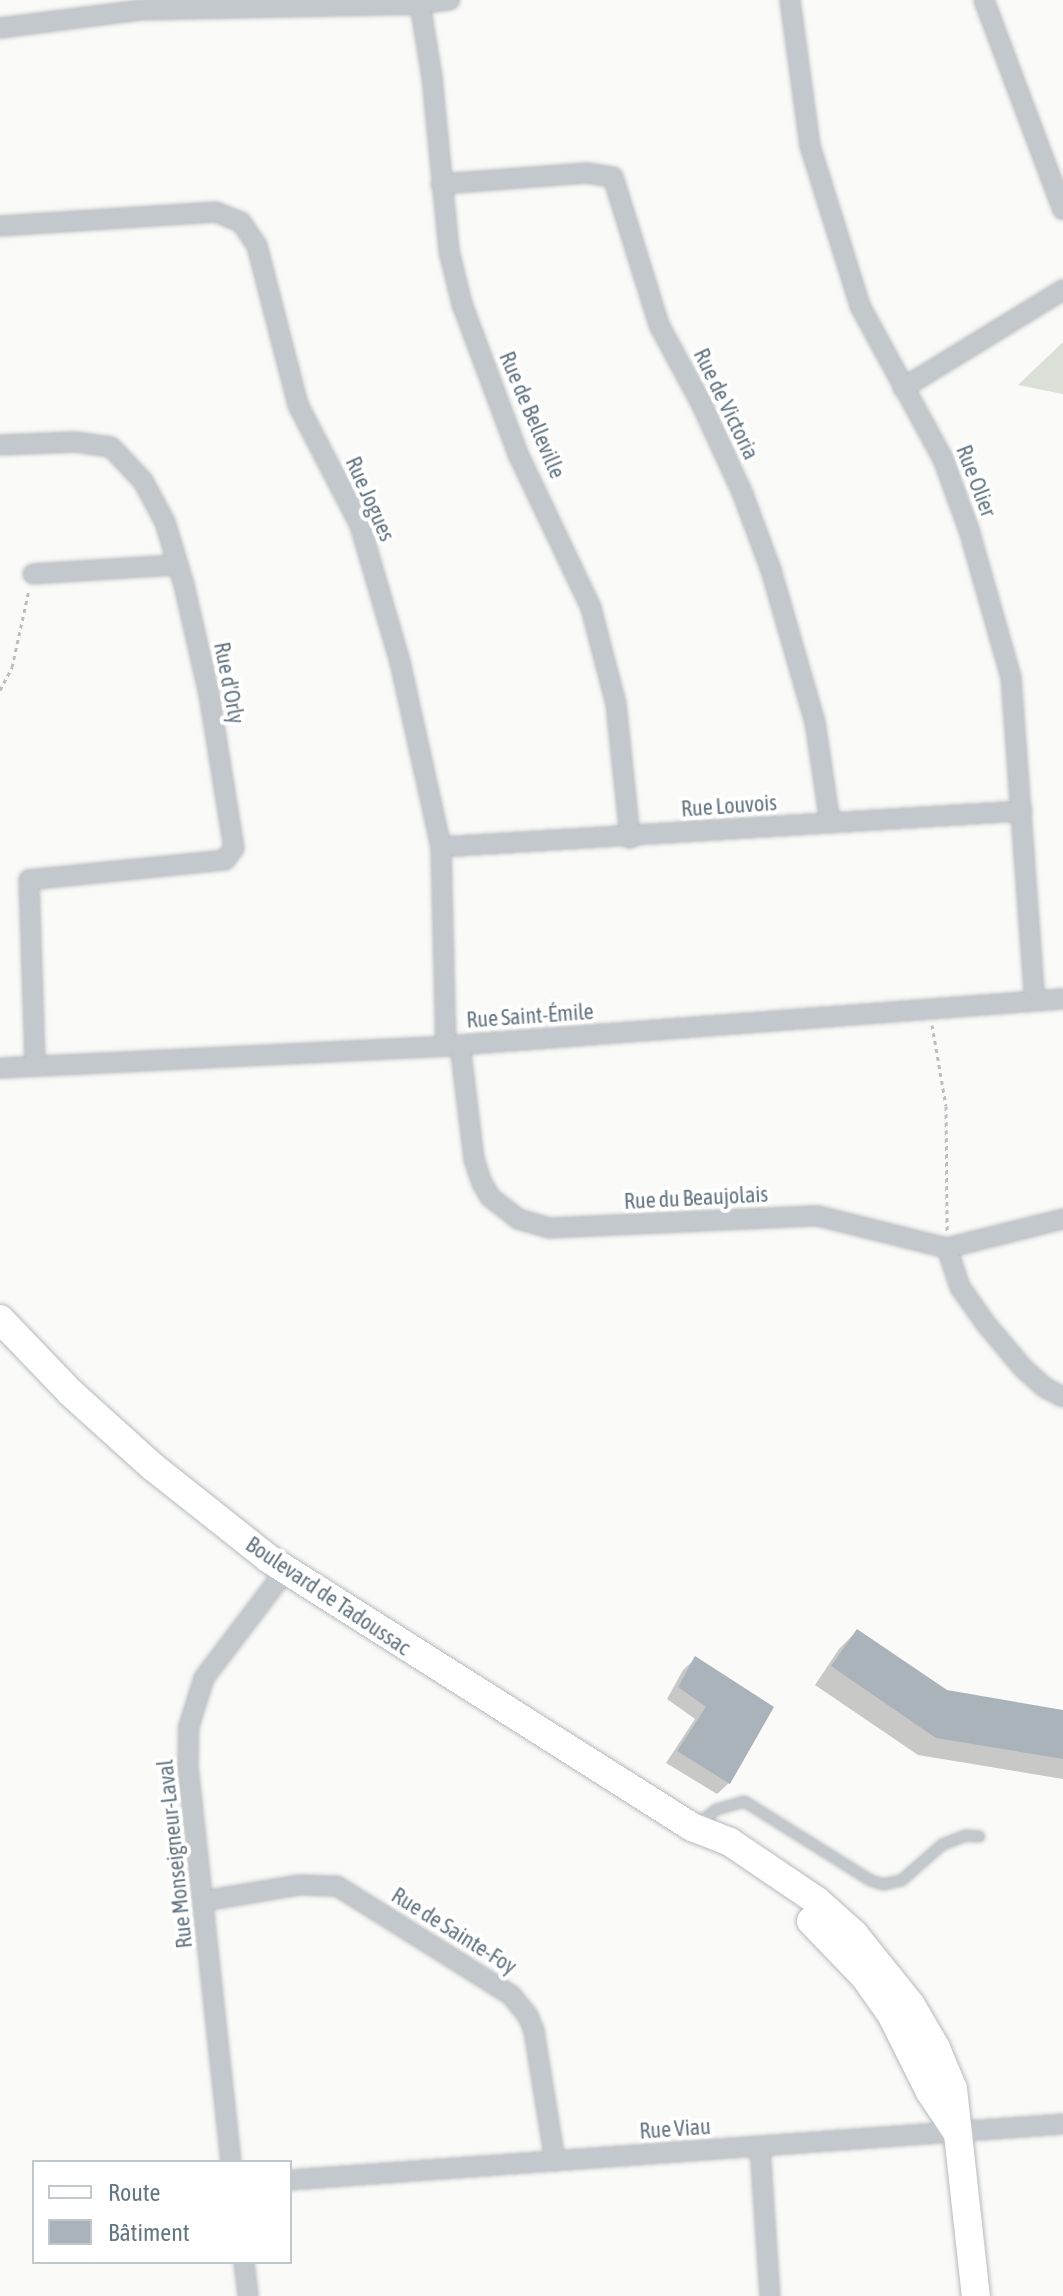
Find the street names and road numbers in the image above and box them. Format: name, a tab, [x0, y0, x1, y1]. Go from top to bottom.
street label: Rue de Victoria	[688, 344, 764, 464]
street label: Rue de Belleville	[493, 348, 571, 482]
street label: Rue Olier	[950, 441, 1002, 521]
street label: Rue Jogues	[340, 453, 400, 545]
street label: Rue d'Orly	[208, 640, 250, 726]
street label: Rue Louvois	[680, 789, 778, 823]
street label: Rue Saint-Émile	[465, 998, 595, 1034]
street label: Rue du Beaujolais	[623, 1181, 769, 1215]
street label: Boulevard de Tadoussac	[241, 1531, 415, 1661]
street label: Rue Monseigneur-Laval	[152, 1758, 198, 1950]
street label: Rue de Sainte-Foy	[387, 1882, 521, 1980]
street label: Rue Viau	[639, 2113, 711, 2145]

